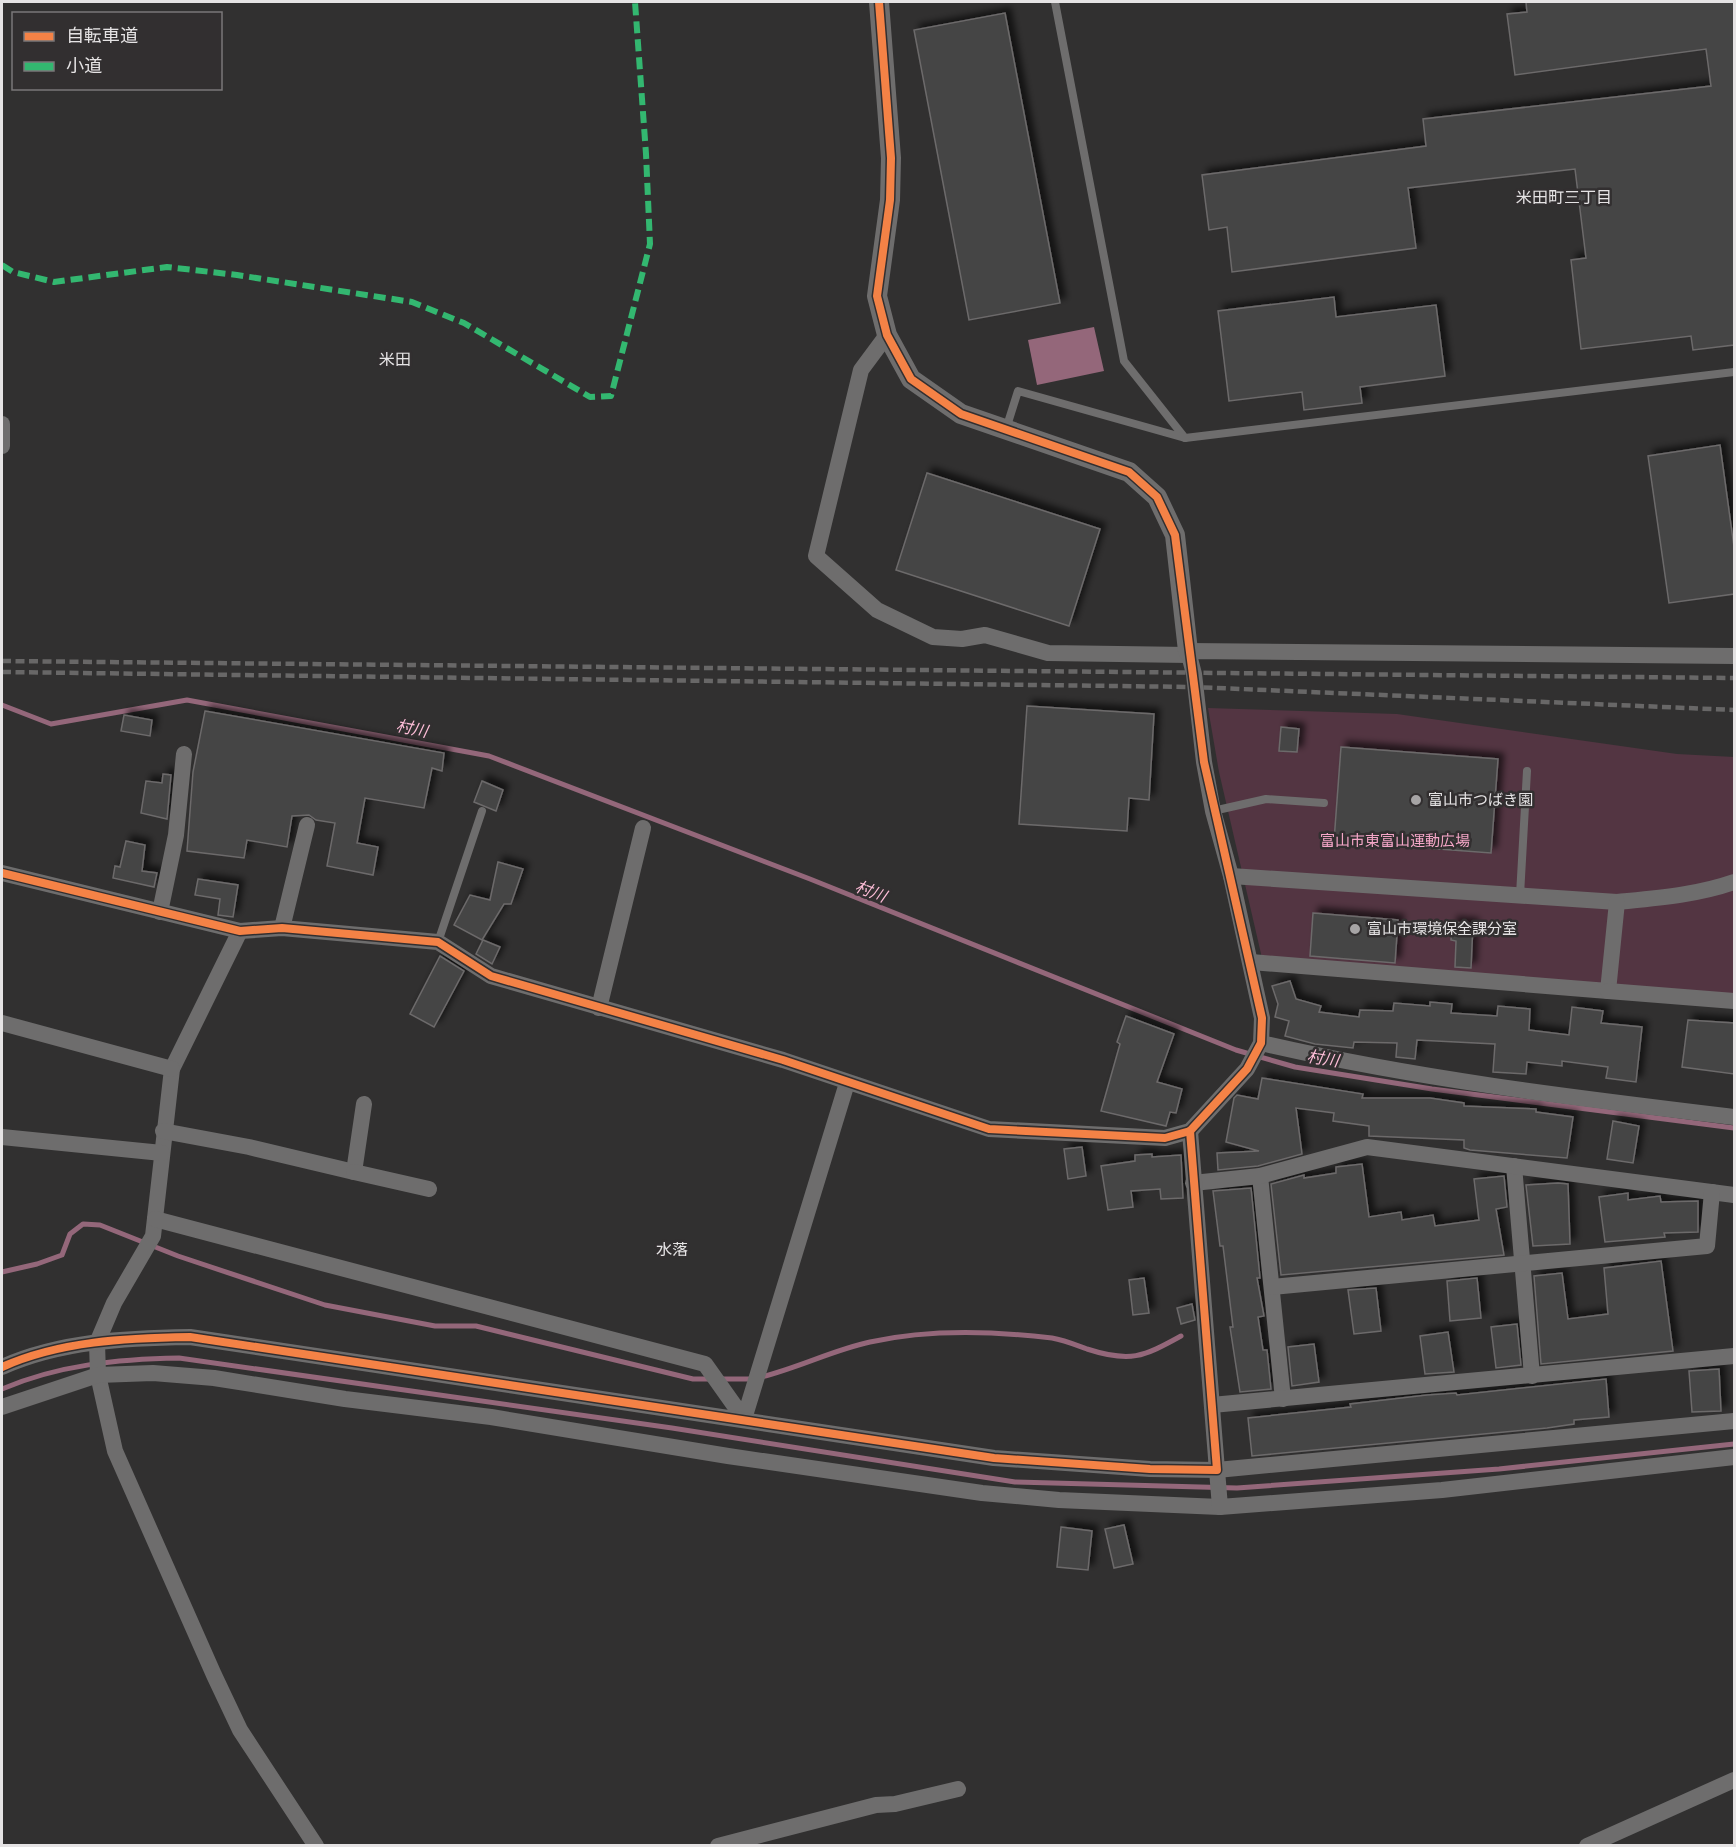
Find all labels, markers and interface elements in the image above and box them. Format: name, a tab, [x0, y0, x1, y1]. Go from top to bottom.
legend	[12, 12, 222, 90]
text: 自転車道	[66, 24, 138, 47]
text: 小道	[66, 54, 102, 77]
district label: 米田町三丁目	[1516, 187, 1612, 207]
district label: 米田	[379, 349, 411, 369]
water label: 村川	[394, 715, 432, 741]
place label: 富山市つばき園	[1428, 790, 1533, 809]
marker: 富山市つばき園	[1409, 793, 1423, 807]
park label: 富山市東富山運動広場	[1320, 831, 1470, 850]
water label: 村川	[852, 876, 891, 907]
place label: 富山市環境保全課分室	[1367, 919, 1517, 938]
marker: 富山市環境保全課分室	[1348, 922, 1362, 936]
water label: 村川	[1306, 1046, 1342, 1071]
district label: 水落	[656, 1239, 688, 1259]

